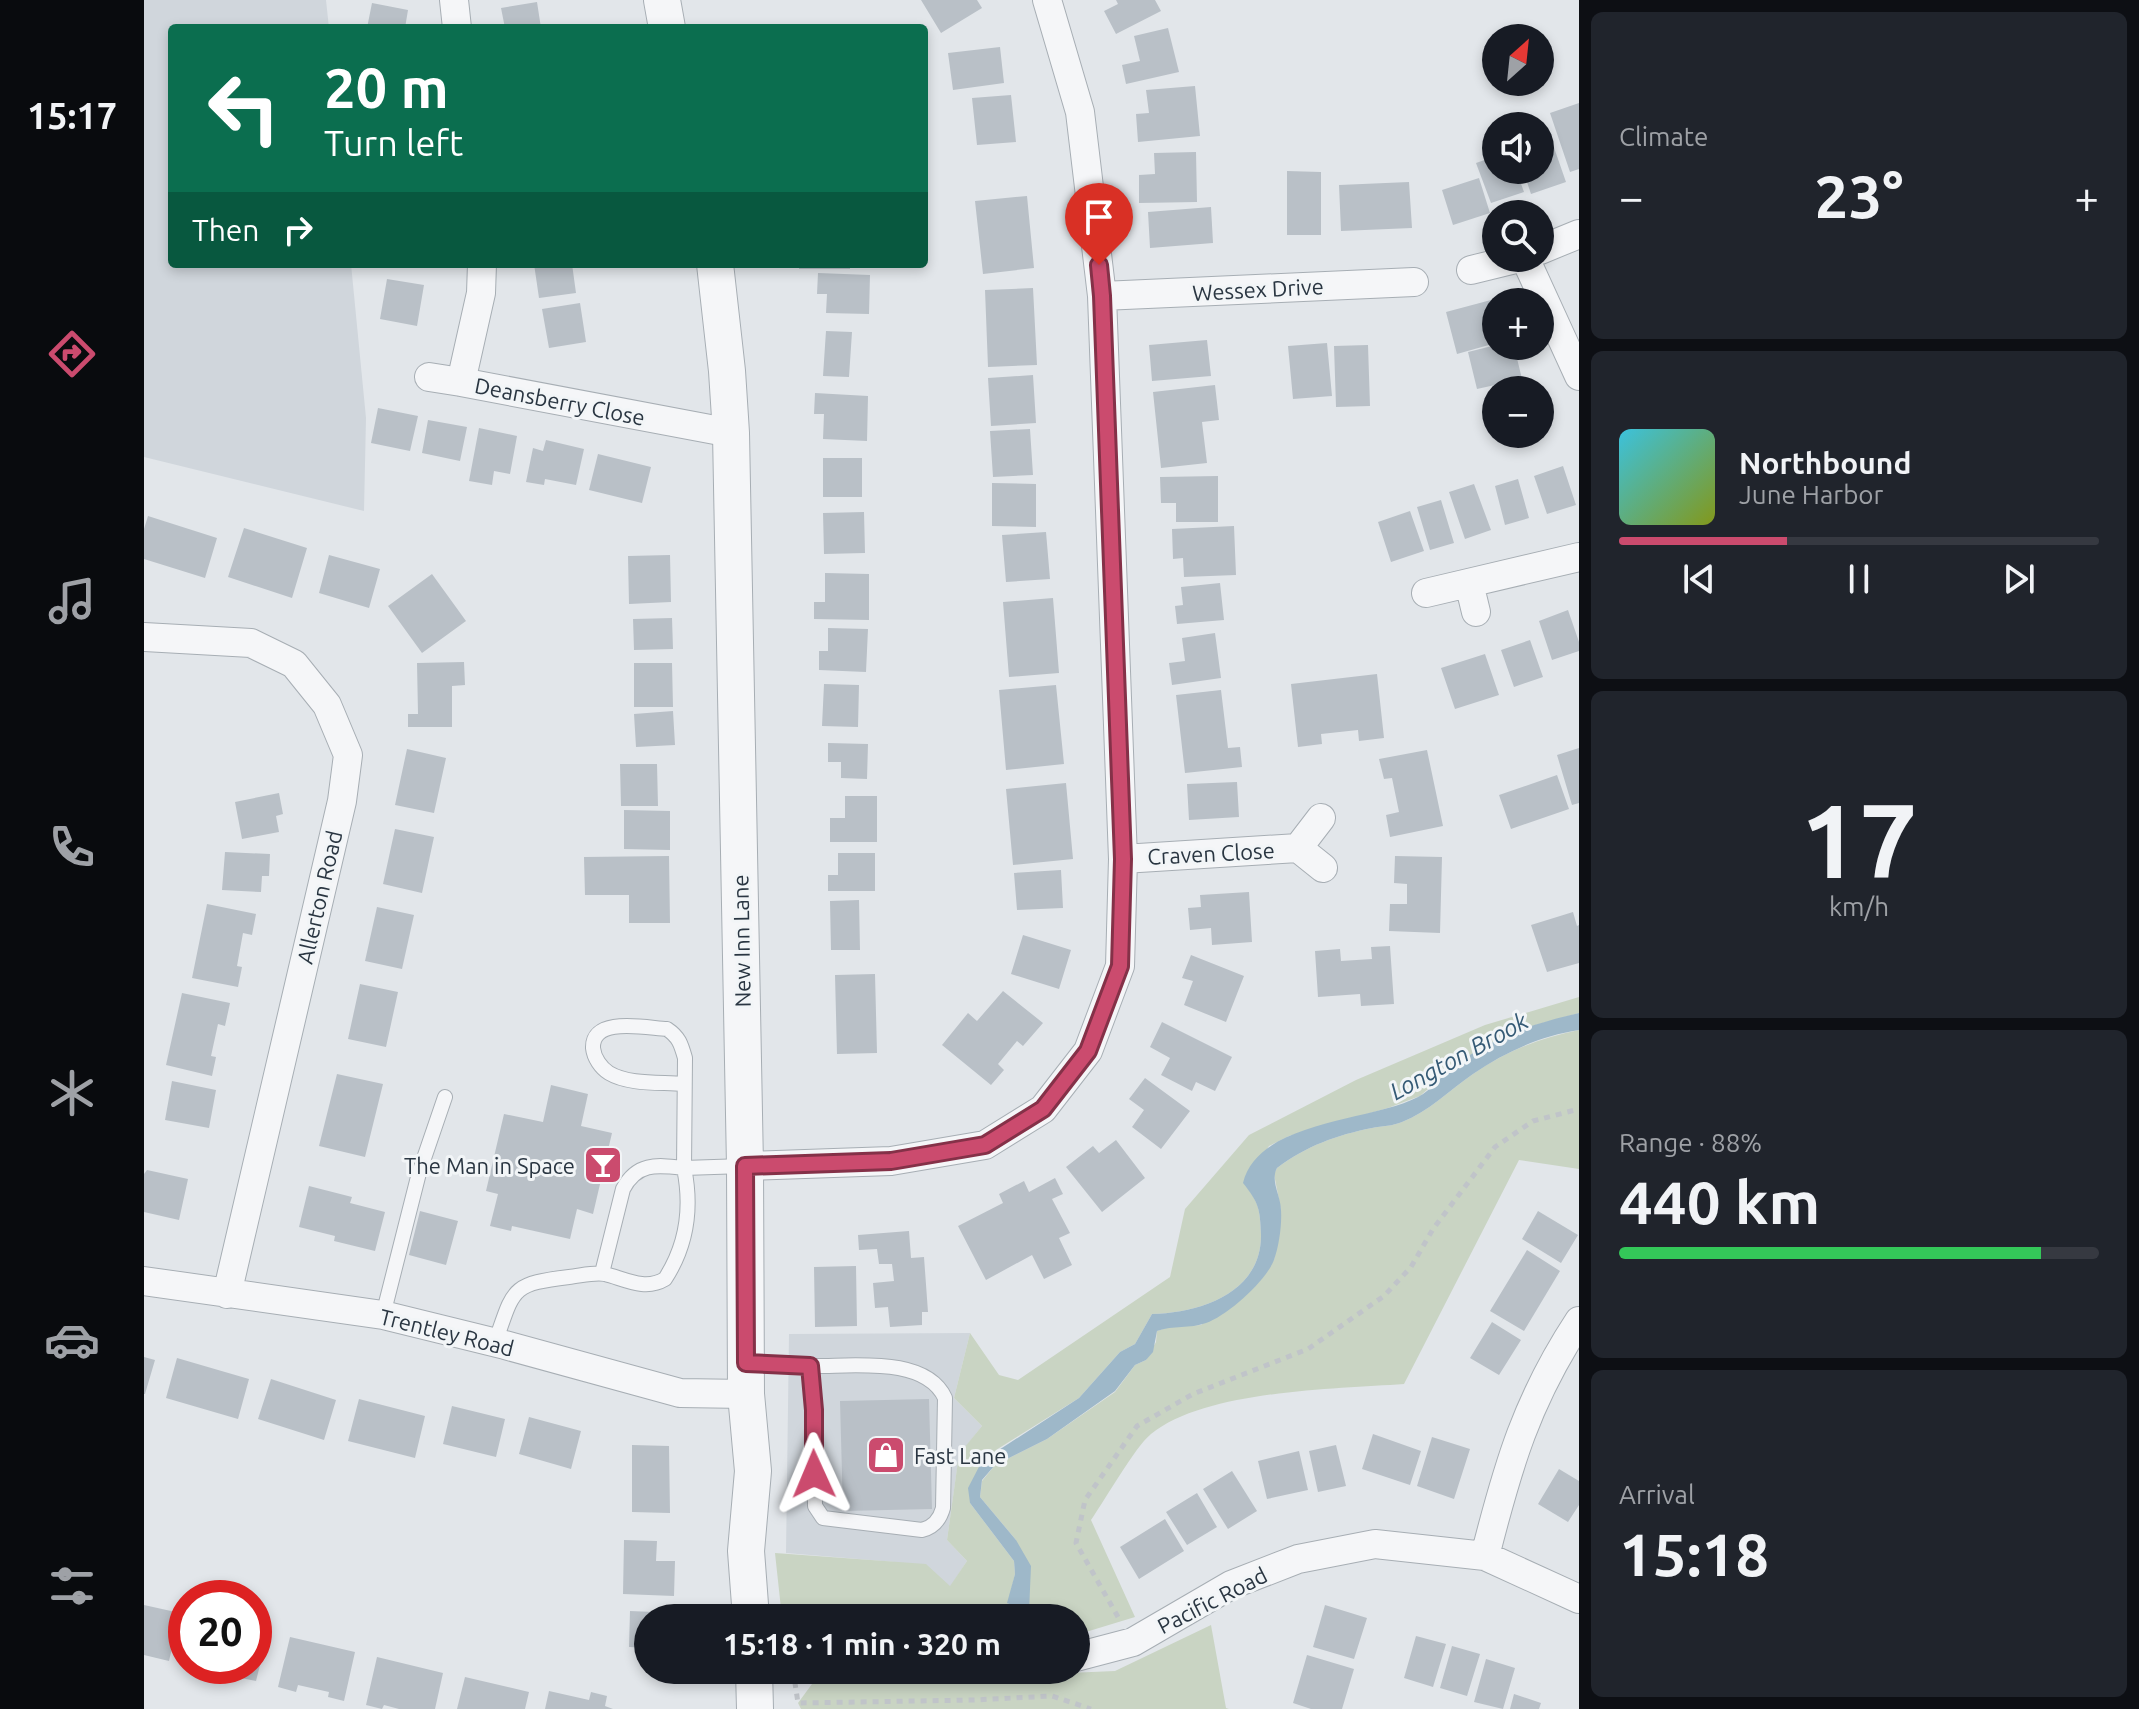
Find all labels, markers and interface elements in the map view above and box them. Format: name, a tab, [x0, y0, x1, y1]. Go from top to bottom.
north arrow	[1482, 24, 1554, 96]
map controls	[1482, 24, 1554, 448]
icon: left	[192, 56, 296, 160]
text: 20 m	[324, 56, 449, 119]
text: 15:17	[27, 95, 117, 136]
button: sound	[1482, 112, 1554, 184]
text: Turn left	[324, 122, 463, 163]
text: Climate	[1619, 122, 1708, 151]
text: 23°	[1815, 162, 1903, 229]
text: −	[1619, 172, 1644, 221]
text: +	[2074, 172, 2099, 221]
pin	[1065, 183, 1133, 265]
icon: arrive	[1077, 195, 1121, 239]
button: search	[1482, 200, 1554, 272]
icon: right	[276, 208, 320, 252]
text: Then	[192, 213, 260, 247]
street label: Wessex Drive	[1192, 273, 1324, 305]
button: +	[1482, 288, 1554, 360]
icon: directions	[44, 326, 100, 382]
street label: Deansberry Close	[473, 372, 647, 430]
button: −	[1482, 376, 1554, 448]
text: Northbound	[1739, 446, 1911, 480]
text: June Harbor	[1739, 480, 1883, 509]
icon: previous	[1677, 557, 1721, 601]
icon: pause	[1837, 557, 1881, 601]
icon: next	[1997, 557, 2041, 601]
icon: music	[44, 573, 100, 629]
text: 17	[1800, 781, 1918, 898]
icon: phone	[44, 819, 100, 875]
street label: Allerton Road	[292, 828, 346, 966]
street label: Craven Close	[1147, 837, 1275, 869]
street label: New Inn Lane	[727, 874, 755, 1008]
text: km/h	[1829, 892, 1889, 921]
water label: Longton Brook	[1385, 1007, 1533, 1105]
icon: climate	[44, 1065, 100, 1121]
text: Range · 88%	[1619, 1128, 1762, 1157]
bar icon: The Man in Space	[582, 1144, 624, 1186]
place label: The Man in Space	[404, 1153, 575, 1178]
text: 440 km	[1619, 1168, 1820, 1235]
street label: Trentley Road	[377, 1303, 517, 1361]
icon: car	[44, 1312, 100, 1368]
position arrow	[772, 1432, 856, 1516]
shop icon: Fast Lane	[865, 1434, 907, 1476]
place label: Fast Lane	[914, 1443, 1007, 1468]
text: Arrival	[1619, 1480, 1695, 1509]
text: 15:18	[1619, 1520, 1769, 1587]
icon: filters	[44, 1558, 100, 1614]
street label: Pacific Road	[1153, 1562, 1271, 1638]
speed limit sign: 20	[168, 1580, 272, 1684]
text: 15:18 · 1 min · 320 m	[723, 1627, 1001, 1661]

